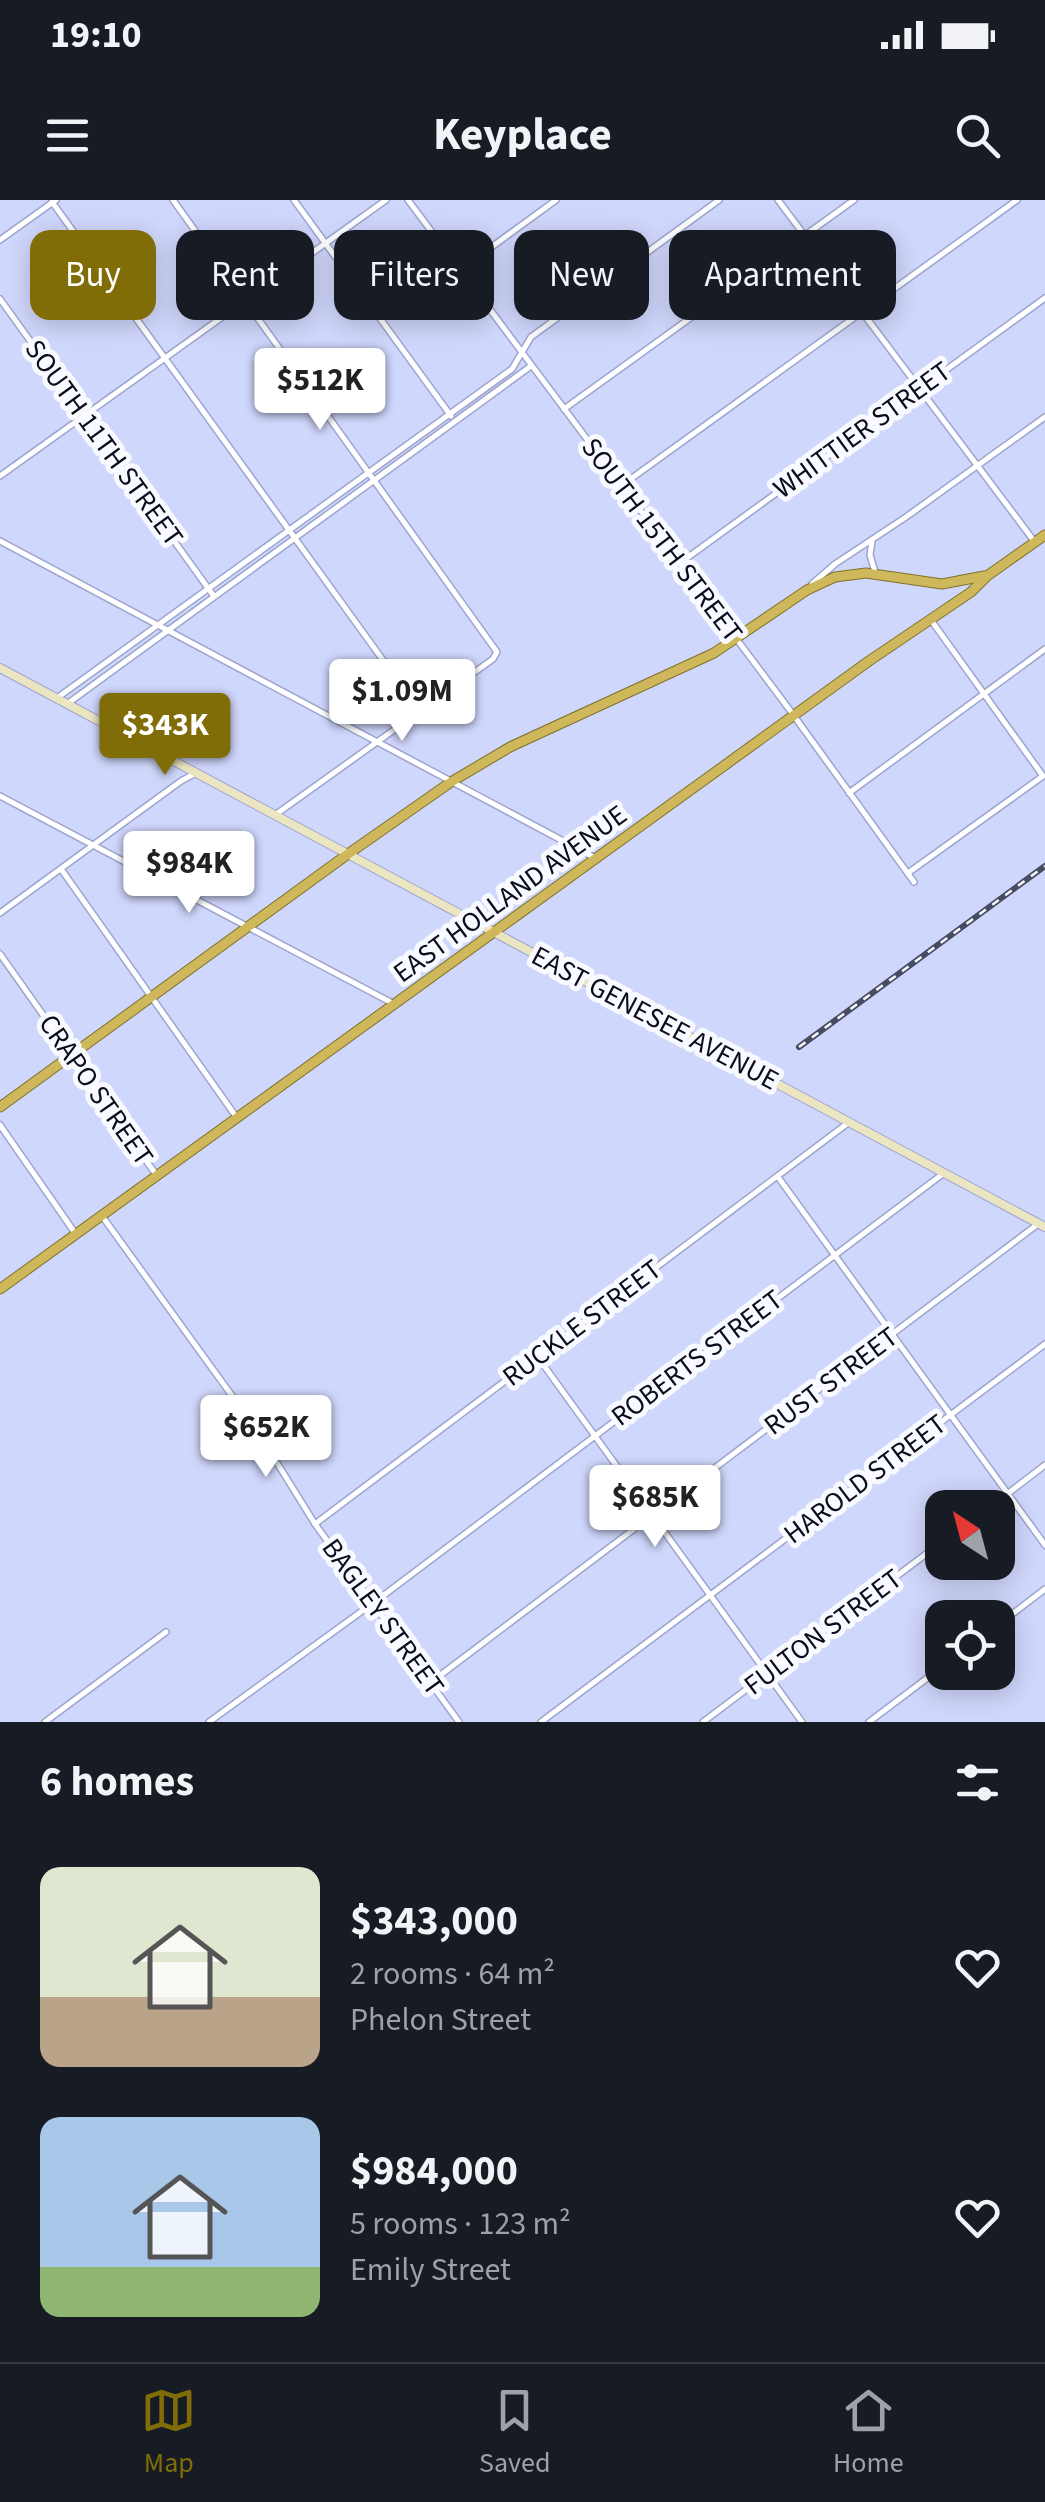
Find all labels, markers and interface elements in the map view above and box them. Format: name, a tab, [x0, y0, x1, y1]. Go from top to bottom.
text: 19:10	[50, 8, 142, 62]
text: Keyplace	[433, 103, 612, 167]
icon: menu	[40, 108, 95, 163]
icon: search	[950, 108, 1005, 163]
chip: Buy	[30, 230, 156, 320]
chip: Rent	[176, 230, 314, 320]
chip: Filters	[334, 230, 494, 320]
chip: New	[514, 230, 649, 320]
chip: Apartment	[669, 230, 896, 320]
street label: SOUTH 11TH STREET	[15, 331, 193, 555]
pin: $512K	[250, 348, 390, 433]
street label: WHITTIER STREET	[765, 352, 959, 508]
text: $512K	[276, 357, 364, 403]
street label: SOUTH 15TH STREET	[572, 429, 752, 651]
pin: $1.09M	[321, 659, 483, 744]
text: $1.09M	[351, 668, 453, 714]
pin: $343K	[95, 693, 235, 778]
text: $343K	[121, 702, 209, 748]
street label: EAST HOLLAND AVENUE	[385, 795, 635, 993]
pin: $984K	[119, 831, 259, 916]
text: $984K	[145, 840, 233, 886]
street label: EAST GENESEE AVENUE	[524, 936, 786, 1100]
street label: CRAPO STREET	[29, 1006, 163, 1174]
street label: RUCKLE STREET	[494, 1250, 670, 1396]
street label: ROBERTS STREET	[603, 1280, 791, 1436]
street label: RUST STREET	[756, 1317, 906, 1445]
pin: $652K	[196, 1395, 336, 1480]
text: $652K	[222, 1404, 310, 1450]
street label: HAROLD STREET	[775, 1405, 955, 1553]
pin: $685K	[585, 1465, 725, 1550]
text: $685K	[611, 1474, 699, 1520]
north arrow	[925, 1490, 1015, 1580]
map controls	[925, 1490, 1015, 1690]
street label: BAGLEY STREET	[312, 1530, 454, 1704]
street label: FULTON STREET	[736, 1559, 910, 1705]
button: locate	[925, 1600, 1015, 1690]
text: 6 homes	[40, 1752, 194, 1812]
icon: filters	[950, 1755, 1005, 1810]
text: $343,000	[350, 1891, 518, 1951]
icon: home	[120, 1907, 240, 2027]
icon: heart	[950, 1940, 1005, 1995]
text: 2 rooms · 64 m²	[350, 1951, 555, 1997]
text: Phelon Street	[350, 1997, 531, 2043]
text: $984,000	[350, 2141, 518, 2201]
icon: home	[120, 2157, 240, 2277]
icon: heart	[950, 2190, 1005, 2245]
text: 5 rooms · 123 m²	[350, 2201, 571, 2247]
text: Emily Street	[350, 2247, 511, 2293]
tab: Map	[141, 2383, 196, 2483]
tab: Saved	[479, 2383, 550, 2483]
tab: Home	[833, 2383, 904, 2483]

